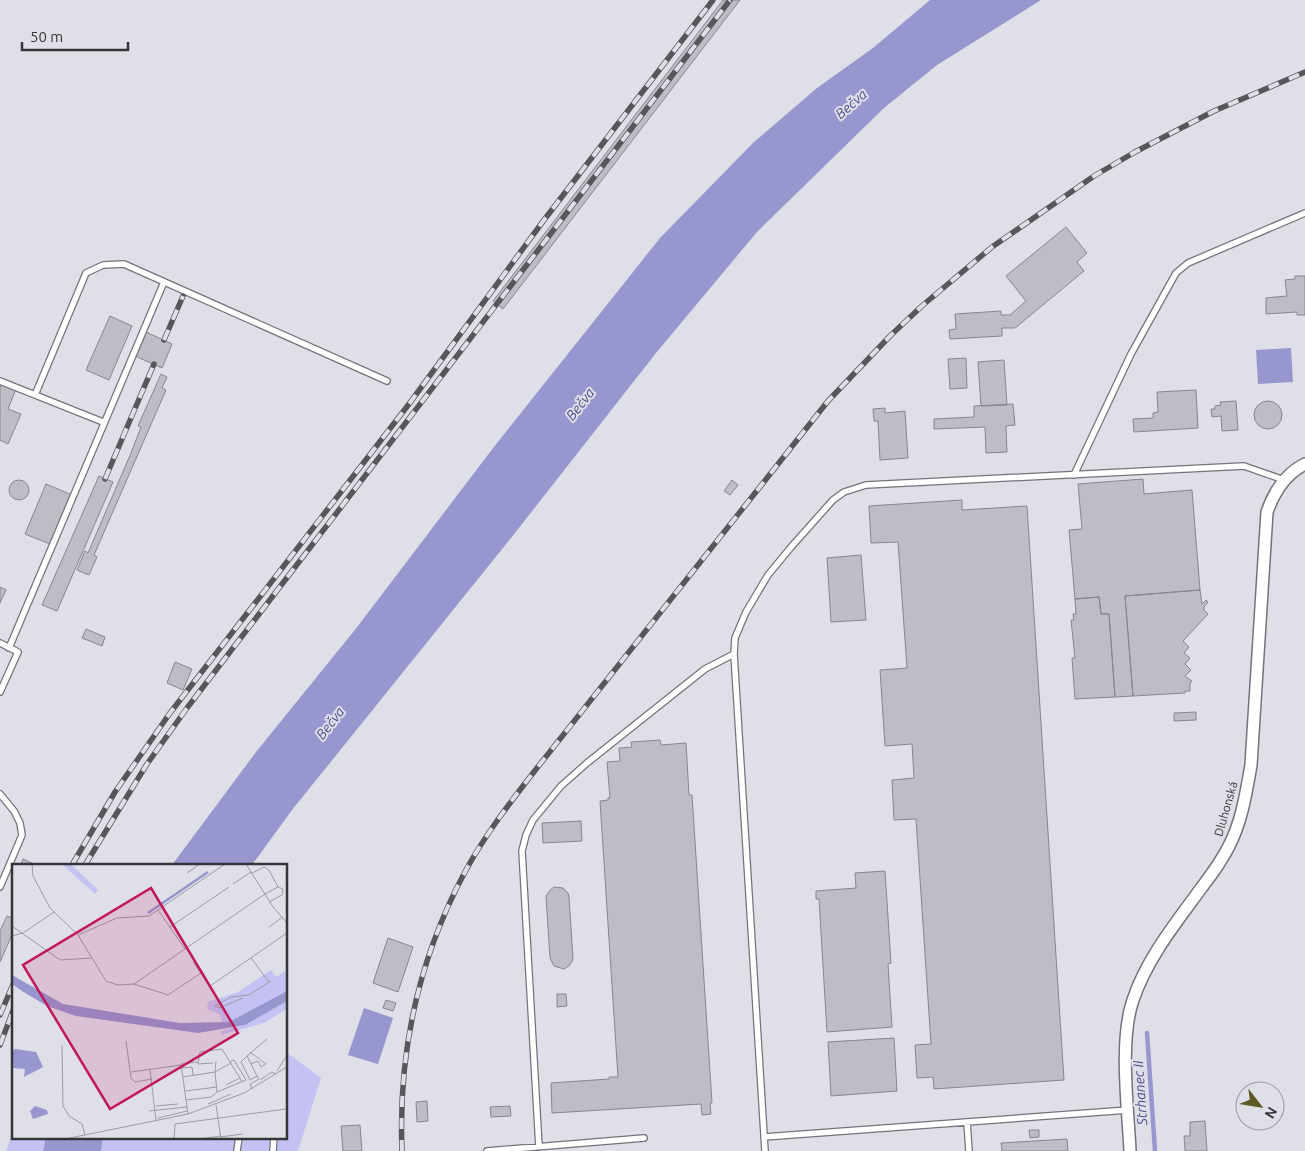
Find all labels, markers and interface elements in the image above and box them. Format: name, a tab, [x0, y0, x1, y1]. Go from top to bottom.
scale bar	[22, 20, 129, 52]
text: 50 m	[30, 28, 63, 45]
water label: Bečva	[832, 86, 870, 122]
water label: Bečva	[562, 384, 598, 423]
water label: Bečva	[312, 703, 348, 742]
street label: Dluhonská	[1211, 780, 1240, 838]
inset map	[12, 864, 288, 1138]
water label: Strhanec II	[1130, 1060, 1150, 1127]
north arrow	[1235, 1081, 1285, 1131]
text: N	[1262, 1104, 1281, 1121]

